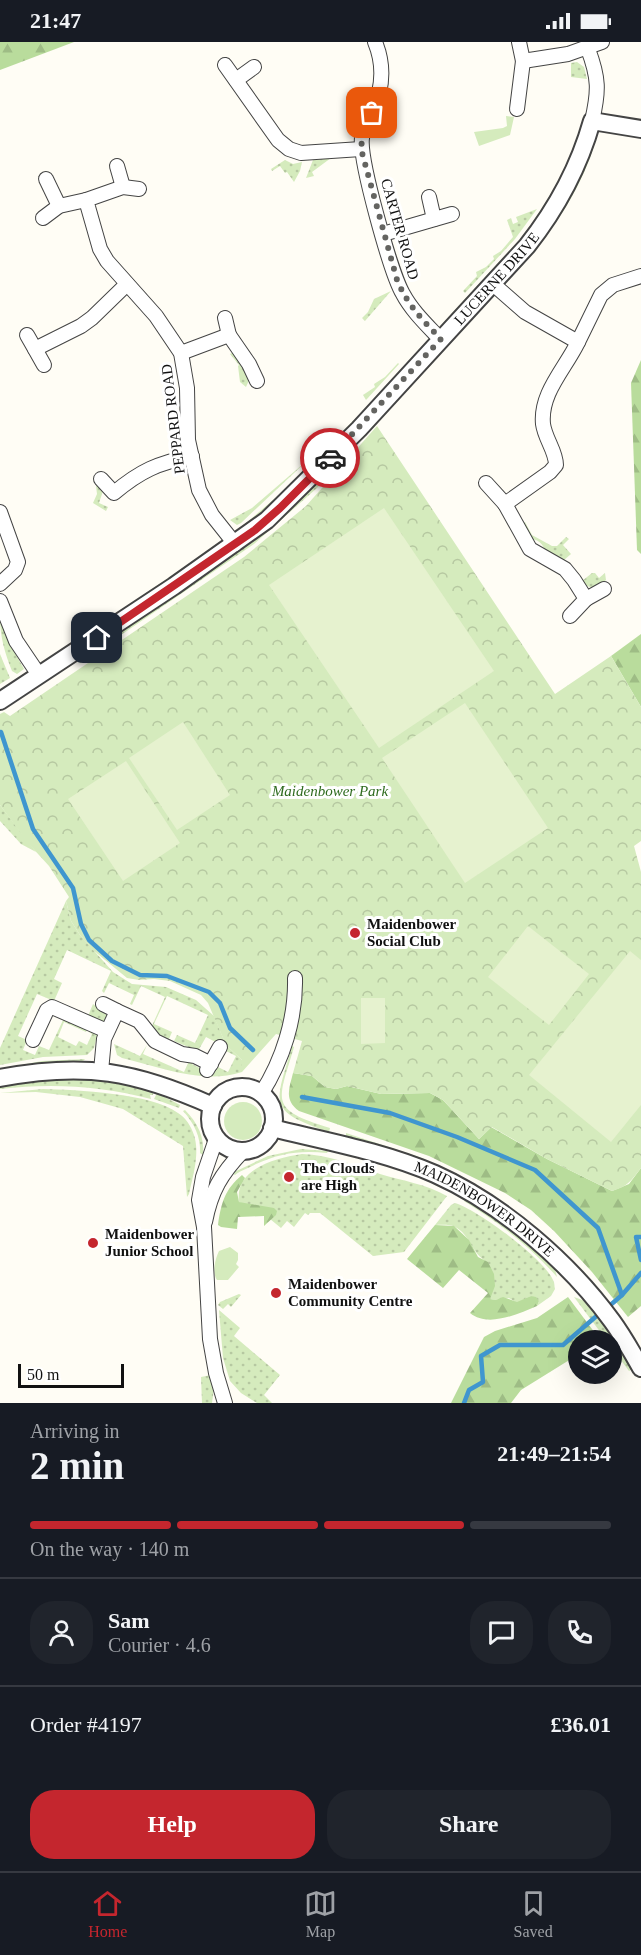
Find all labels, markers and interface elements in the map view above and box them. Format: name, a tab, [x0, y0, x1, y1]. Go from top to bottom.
text: 21:47	[30, 8, 81, 33]
pin	[346, 87, 397, 138]
icon: bag	[355, 96, 388, 129]
street label: CARTER ROAD	[378, 177, 422, 282]
street label: LUCERNE DRIVE	[451, 229, 543, 328]
street label: PEPPARD ROAD	[158, 363, 188, 475]
courier	[300, 428, 360, 488]
icon: car	[314, 442, 347, 475]
pin	[71, 612, 122, 663]
icon: home	[80, 621, 113, 654]
park label: Maidenbower Park	[271, 783, 388, 799]
place label: Maidenbower Social Club	[367, 916, 457, 949]
marker: Maidenbower Social Club	[348, 926, 362, 940]
street label: MAIDENBOWER DRIVE	[412, 1158, 557, 1260]
place label: The Clouds are High	[301, 1160, 375, 1193]
marker: The Clouds are High	[282, 1170, 296, 1184]
place label: Maidenbower Junior School	[105, 1226, 195, 1259]
marker: Maidenbower Junior School	[86, 1236, 100, 1250]
place label: Maidenbower Community Centre	[288, 1276, 413, 1309]
marker: Maidenbower Community Centre	[269, 1286, 283, 1300]
map controls	[568, 1330, 622, 1384]
button: layers	[568, 1330, 622, 1384]
scale bar	[18, 1361, 124, 1388]
text: 50 m	[27, 1366, 59, 1383]
text: Arriving in	[30, 1420, 119, 1442]
text: 21:49–21:54	[497, 1441, 611, 1466]
text: 2 min	[30, 1444, 124, 1487]
text: On the way · 140 m	[30, 1538, 189, 1560]
button: person	[30, 1601, 93, 1664]
button: chat	[470, 1601, 533, 1664]
button: phone	[548, 1601, 611, 1664]
text: Sam	[108, 1608, 150, 1633]
text: Courier · 4.6	[108, 1634, 211, 1656]
text: Order #4197	[30, 1712, 142, 1737]
text: £36.01	[551, 1712, 611, 1737]
button: Help	[30, 1790, 315, 1859]
button: Share	[327, 1790, 611, 1859]
tab: Home	[88, 1887, 127, 1941]
tab: Map	[304, 1887, 337, 1941]
tab: Saved	[514, 1887, 553, 1941]

